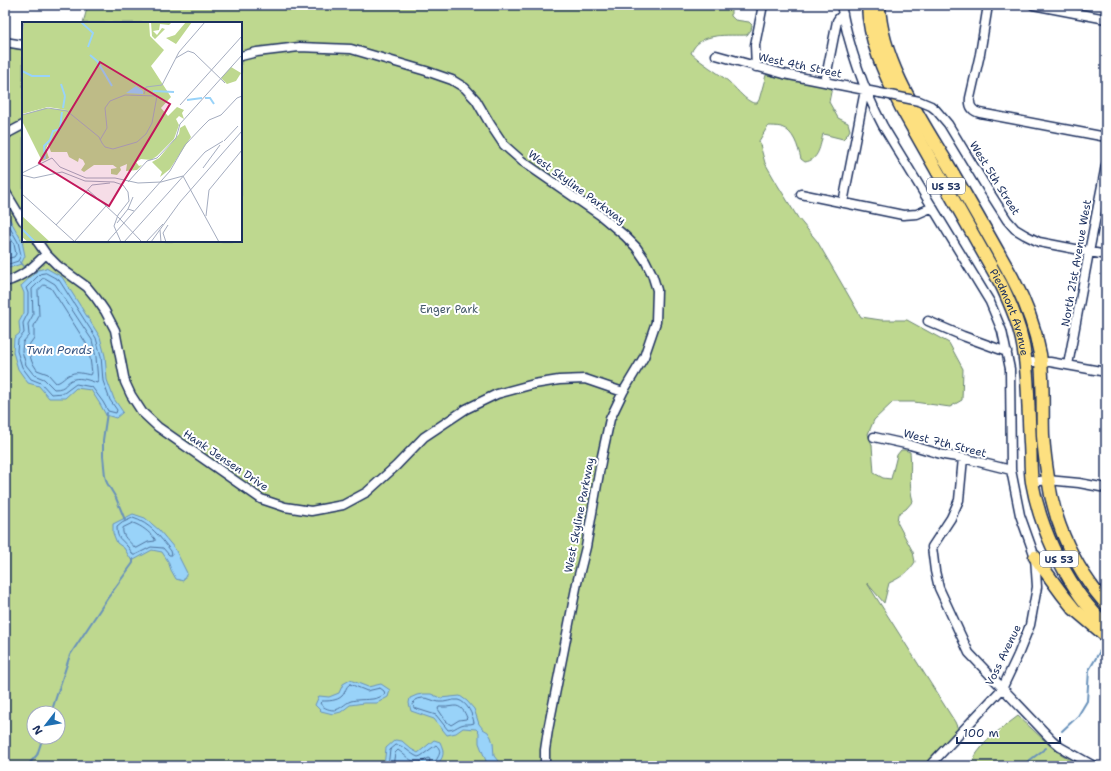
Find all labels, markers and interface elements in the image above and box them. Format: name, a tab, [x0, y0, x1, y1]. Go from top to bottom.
inset map	[22, 22, 242, 242]
street label: West 4th Street	[757, 49, 843, 82]
street label: West 5th Street	[966, 139, 1023, 218]
street label: West Skyline Parkway	[525, 147, 629, 228]
road number: US 53	[927, 178, 965, 194]
street label: North 21st Avenue West	[1058, 198, 1095, 328]
street label: Piedmont Avenue	[986, 266, 1032, 357]
park label: Enger Park	[420, 302, 478, 317]
water label: Twin Ponds	[26, 342, 92, 358]
street label: Hank Jensen Drive	[180, 426, 271, 495]
street label: West 7th Street	[902, 426, 988, 461]
street label: West Skyline Parkway	[561, 456, 598, 574]
road number: US 53	[1040, 551, 1078, 567]
street label: Voss Avenue	[982, 622, 1025, 688]
north arrow	[26, 705, 66, 745]
scale bar	[957, 719, 1060, 745]
text: N	[29, 722, 47, 737]
text: 100 m	[963, 725, 999, 741]

